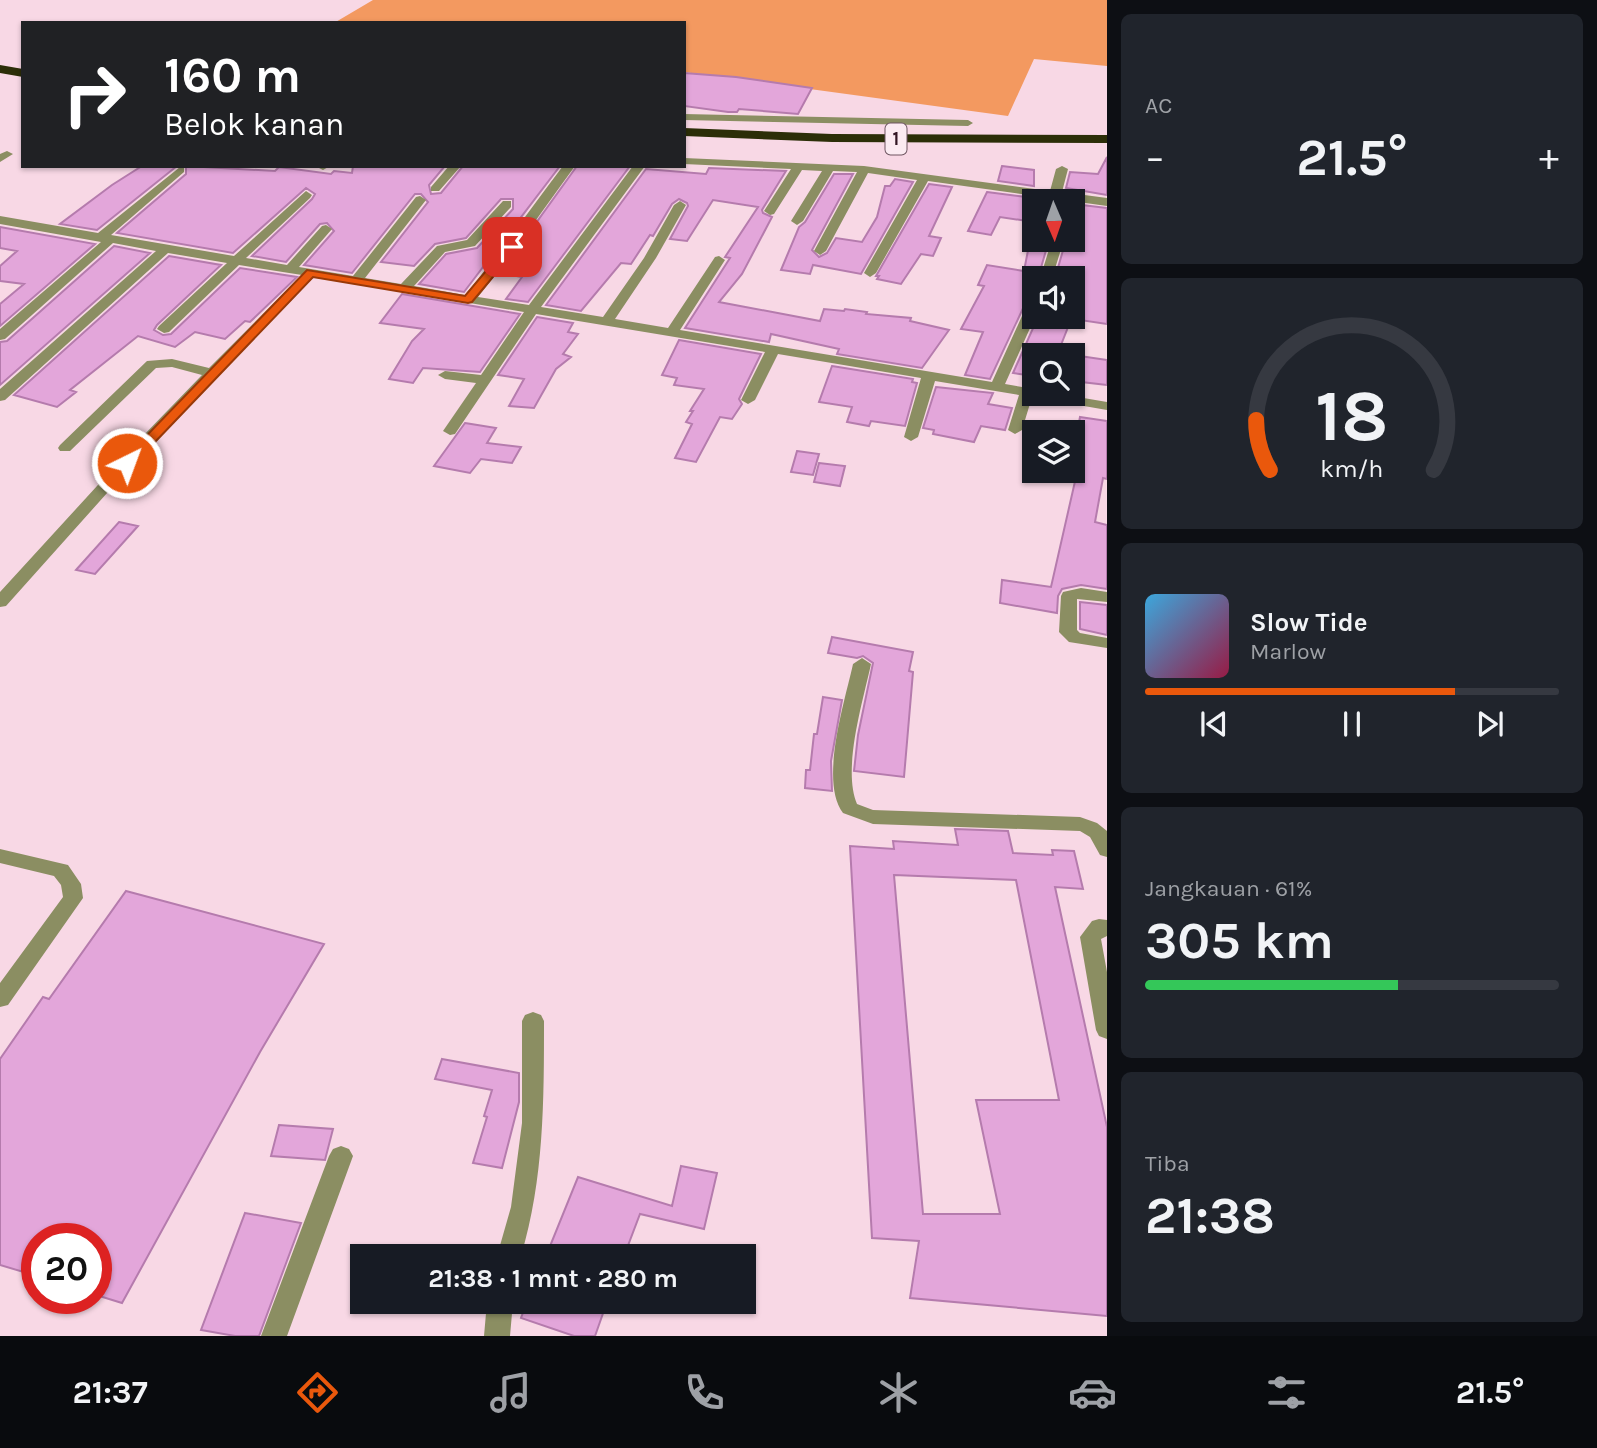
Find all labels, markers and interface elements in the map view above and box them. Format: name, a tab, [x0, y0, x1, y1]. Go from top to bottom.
text: 160 m	[164, 47, 301, 104]
icon: right	[49, 49, 140, 140]
text: AC	[1145, 92, 1172, 119]
text: Belok kanan	[164, 106, 344, 143]
road number: 1	[886, 124, 906, 154]
text: 21.5°	[1296, 127, 1408, 188]
text: −	[1145, 135, 1165, 180]
text: +	[1539, 135, 1559, 180]
north arrow	[1022, 189, 1085, 252]
map controls	[1022, 189, 1085, 483]
pin	[482, 217, 542, 277]
icon: arrive	[493, 228, 531, 266]
button: sound	[1022, 266, 1085, 329]
button: search	[1022, 343, 1085, 406]
text: 18	[1315, 373, 1389, 458]
button: layers	[1022, 420, 1085, 483]
position arrow	[90, 426, 164, 500]
text: km/h	[1320, 453, 1384, 482]
text: Slow Tide	[1250, 607, 1368, 638]
text: Marlow	[1250, 638, 1326, 665]
icon: previous	[1195, 705, 1233, 743]
icon: pause	[1333, 705, 1371, 743]
icon: next	[1471, 705, 1509, 743]
text: Jangkauan · 61%	[1145, 875, 1312, 902]
text: 305 km	[1145, 910, 1334, 971]
text: Tiba	[1145, 1150, 1190, 1177]
text: 21:38	[1145, 1185, 1275, 1246]
speed limit sign: 20	[21, 1223, 112, 1314]
text: 21:38 · 1 mnt · 280 m	[428, 1263, 678, 1294]
icon: directions	[293, 1368, 342, 1417]
icon: music	[486, 1368, 535, 1417]
icon: phone	[680, 1368, 729, 1417]
icon: climate	[874, 1368, 923, 1417]
icon: car	[1068, 1368, 1117, 1417]
icon: filters	[1262, 1368, 1311, 1417]
text: 21:37	[72, 1374, 148, 1411]
text: 21.5°	[1456, 1374, 1525, 1411]

